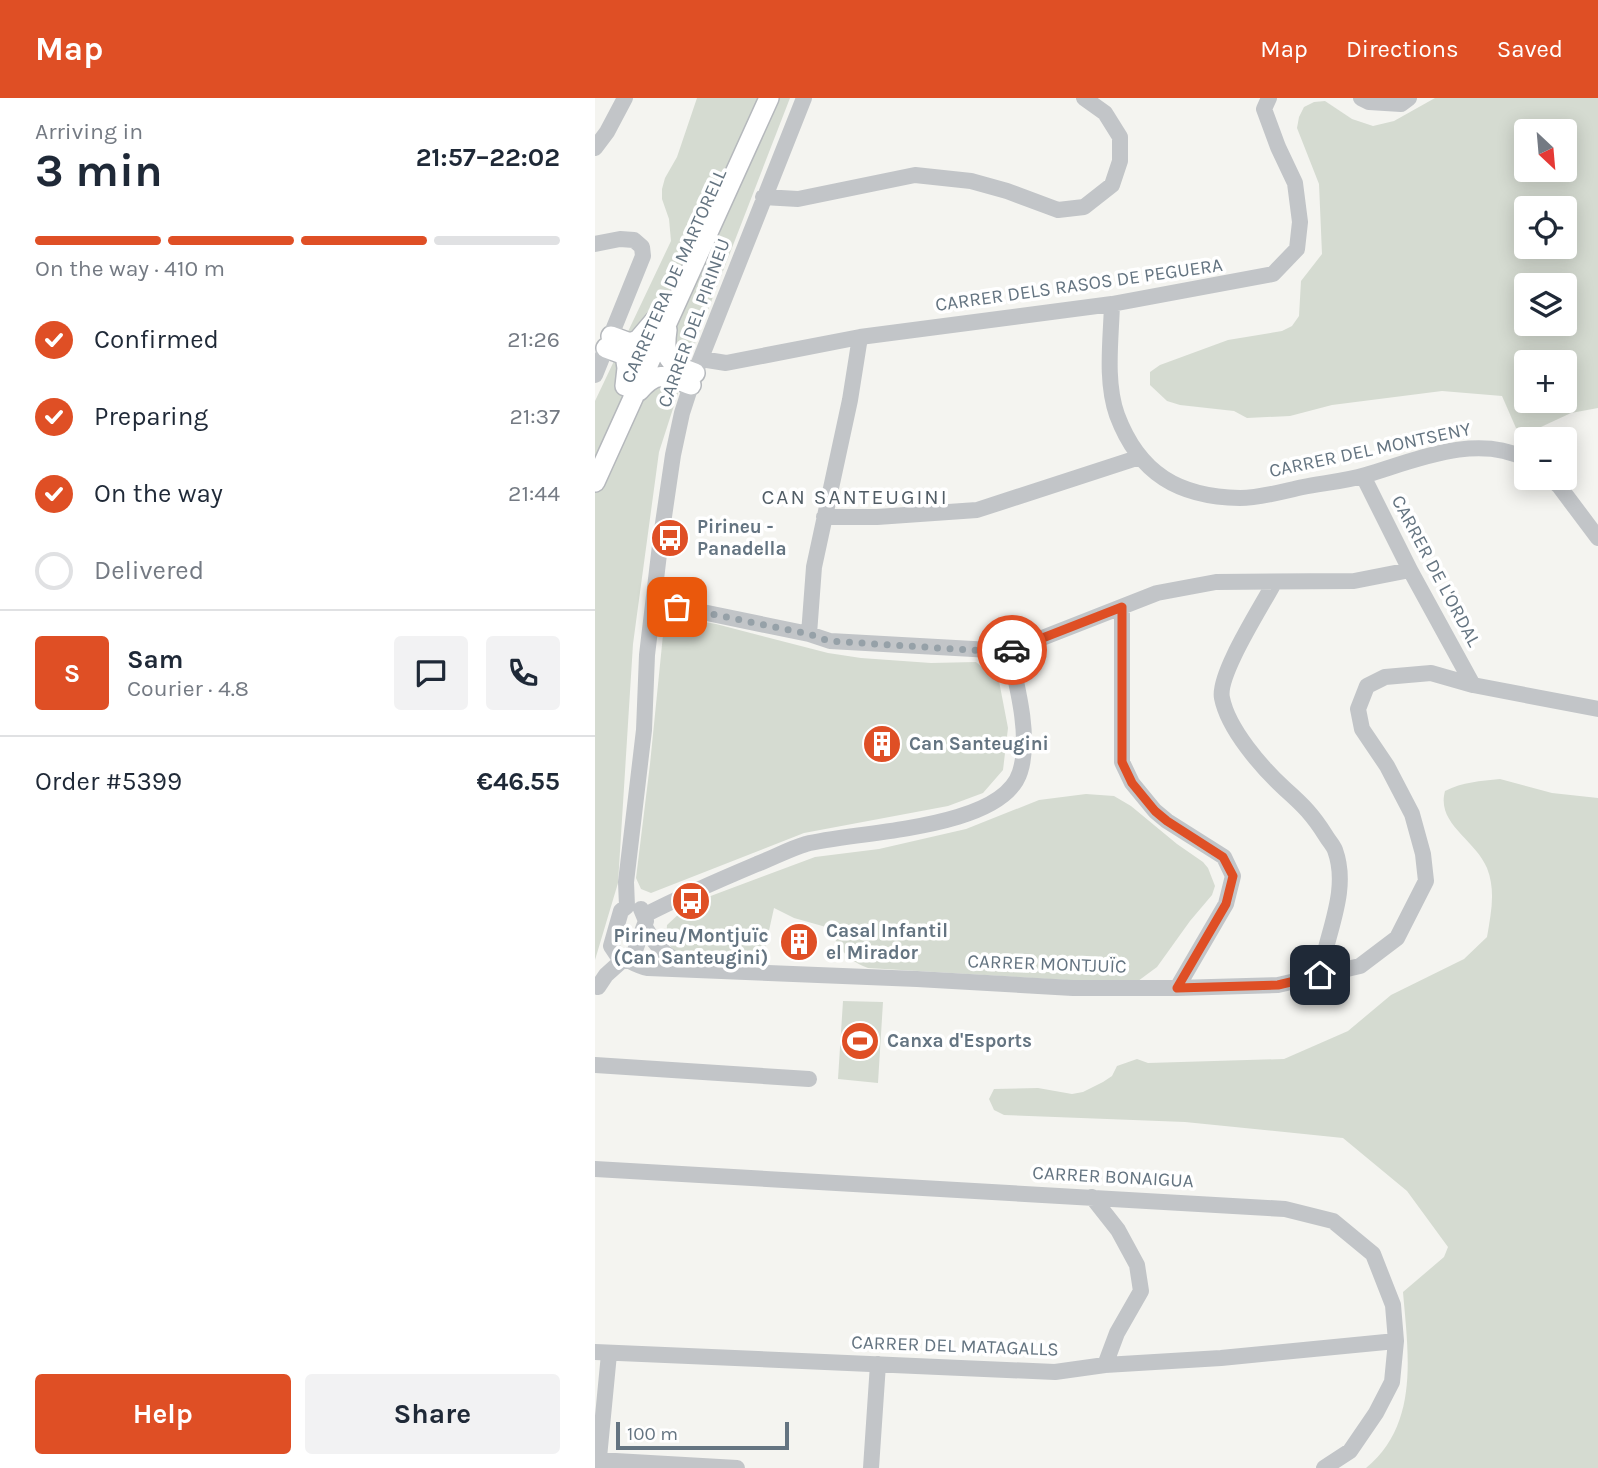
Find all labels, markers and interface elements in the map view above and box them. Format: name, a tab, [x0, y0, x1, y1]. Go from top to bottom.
text: Map	[35, 30, 103, 68]
text: Map	[1260, 35, 1308, 63]
text: Directions	[1346, 35, 1459, 63]
text: Saved	[1497, 35, 1563, 63]
text: Arriving in	[35, 118, 143, 145]
north arrow	[1514, 119, 1577, 182]
map controls	[1514, 119, 1577, 490]
text: 21:57–22:02	[416, 142, 560, 173]
text: 3 min	[35, 144, 163, 198]
street label: CARRETERA DE MARTORELL	[617, 165, 731, 386]
button: locate	[1514, 196, 1577, 259]
street label: CARRER DEL PIRINEU	[653, 236, 735, 410]
street label: CARRER DELS RASOS DE PEGUERA	[934, 254, 1224, 316]
text: On the way · 410 m	[35, 255, 225, 282]
button: layers	[1514, 273, 1577, 336]
icon: check	[35, 321, 73, 359]
text: Confirmed	[94, 324, 219, 355]
text: 21:26	[507, 326, 560, 353]
button: +	[1514, 350, 1577, 413]
icon: check	[35, 398, 73, 436]
text: Preparing	[94, 401, 208, 432]
text: 21:37	[509, 403, 560, 430]
street label: CARRER DEL MONTSENY	[1267, 418, 1473, 482]
button: −	[1514, 427, 1577, 490]
icon: check	[35, 475, 73, 513]
text: On the way	[94, 478, 223, 509]
text: 21:44	[508, 480, 560, 507]
district label: CAN SANTEUGINI	[761, 485, 949, 509]
street label: CARRER DE L'ORDAL	[1387, 492, 1485, 650]
place label: Pirineu - Panadella	[697, 516, 787, 560]
bus stop icon: Pirineu - Panadella	[649, 517, 691, 559]
text: Delivered	[94, 555, 204, 586]
pin	[647, 577, 707, 637]
icon: bag	[658, 588, 696, 626]
courier	[977, 615, 1047, 685]
icon: car	[993, 631, 1031, 669]
button: chat	[394, 636, 468, 710]
button: phone	[486, 636, 560, 710]
text: Sam	[127, 644, 183, 675]
text: S	[64, 658, 80, 689]
text: Courier · 4.8	[127, 675, 249, 702]
building icon: Can Santeugini	[861, 723, 903, 765]
place label: Can Santeugini	[909, 733, 1049, 755]
text: Order #5399	[35, 766, 182, 797]
text: €46.55	[476, 766, 560, 797]
bus stop icon: Pirineu/Montjuïc (Can Santeugini)	[670, 880, 712, 922]
place label: Casal Infantil el Mirador	[826, 920, 948, 964]
building icon: Casal Infantil el Mirador	[778, 921, 820, 963]
place label: Pirineu/Montjuïc (Can Santeugini)	[613, 925, 769, 969]
pin	[1290, 945, 1350, 1005]
street label: CARRER MONTJUÏC	[967, 950, 1127, 978]
icon: home	[1301, 956, 1339, 994]
sports icon: Canxa d'Esports	[839, 1020, 881, 1062]
place label: Canxa d'Esports	[887, 1030, 1032, 1052]
street label: CARRER BONAIGUA	[1032, 1162, 1194, 1192]
street label: CARRER DEL MATAGALLS	[851, 1331, 1059, 1361]
button: Help	[35, 1374, 291, 1454]
button: Share	[305, 1374, 560, 1454]
scale bar	[616, 1419, 789, 1451]
text: 100 m	[627, 1423, 678, 1445]

